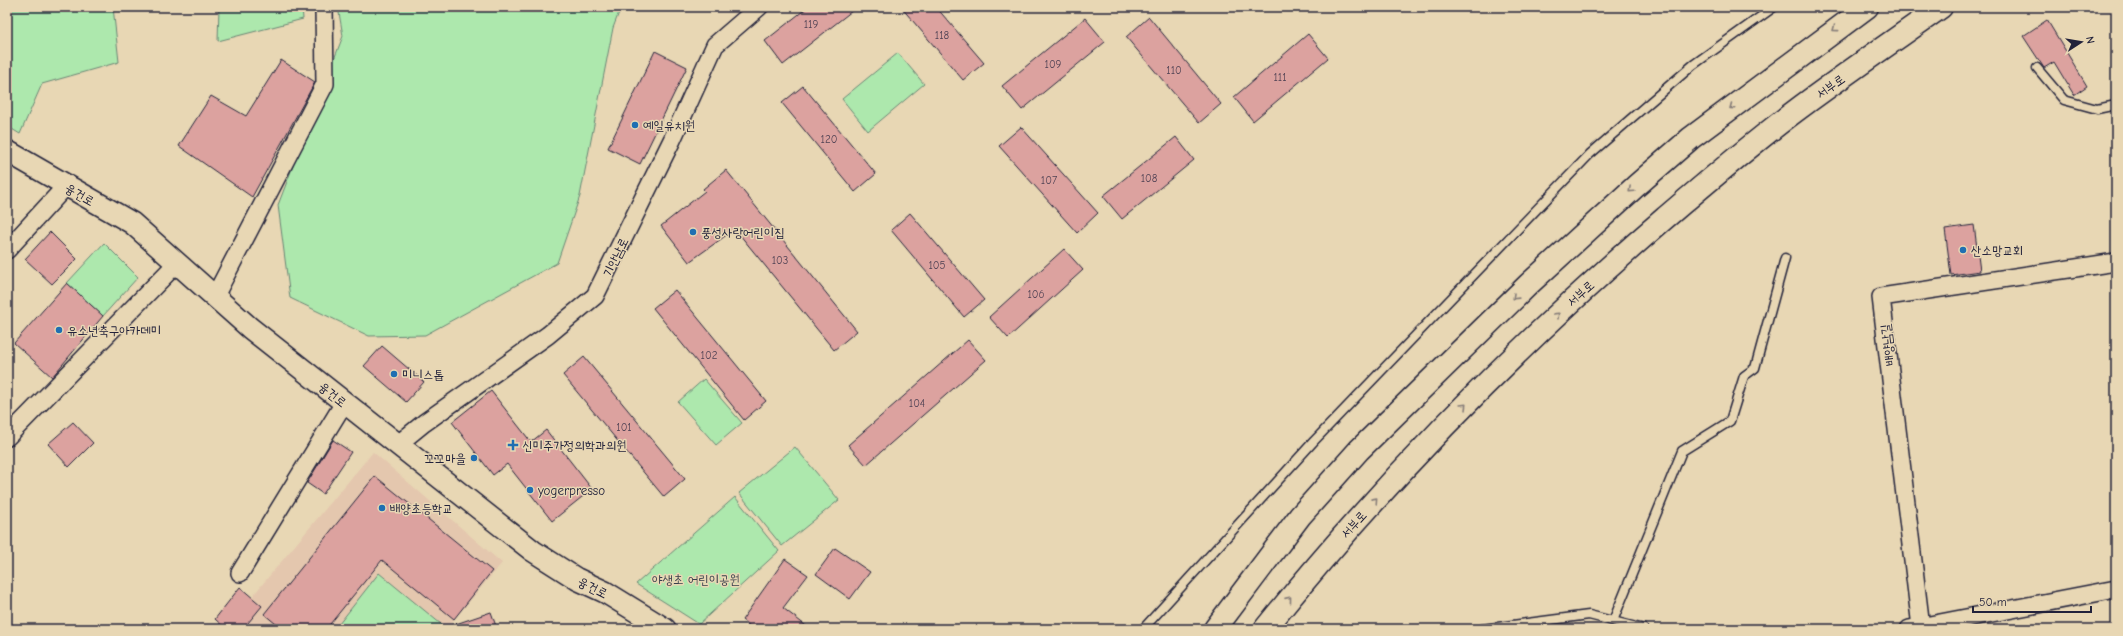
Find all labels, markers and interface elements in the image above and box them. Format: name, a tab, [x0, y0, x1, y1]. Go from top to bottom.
house number: 119	[804, 18, 818, 31]
north arrow	[2061, 22, 2101, 62]
one-way arrow	[1833, 25, 1840, 32]
house number: 118	[935, 29, 950, 42]
text: N	[2083, 35, 2097, 45]
house number: 109	[1045, 58, 1062, 71]
house number: 110	[1166, 64, 1182, 77]
house number: 111	[1273, 71, 1287, 84]
street label: 서부로	[1813, 71, 1847, 102]
one-way arrow	[1729, 103, 1736, 110]
place label: 예일유치원	[643, 118, 695, 133]
marker: 예일유치원	[630, 120, 640, 130]
house number: 120	[821, 133, 837, 146]
house number: 108	[1141, 172, 1158, 185]
house number: 107	[1041, 174, 1057, 187]
street label: 융건로	[62, 180, 97, 209]
one-way arrow	[1628, 185, 1636, 192]
place label: 풍성사랑어린이집	[701, 225, 785, 240]
marker: 풍성사랑어린이집	[688, 227, 698, 237]
street label: 기안남로	[600, 235, 631, 279]
place label: 산소망교회	[1971, 243, 2023, 258]
marker: 산소망교회	[1958, 245, 1968, 255]
house number: 103	[772, 254, 788, 267]
house number: 105	[928, 259, 946, 272]
street label: 서부로	[1564, 277, 1597, 309]
house number: 106	[1027, 288, 1045, 301]
one-way arrow	[1512, 292, 1520, 300]
one-way arrow	[1552, 312, 1559, 319]
place label: 유소년축구아카데미	[67, 323, 161, 338]
street label: 배양남길	[1878, 323, 1897, 367]
marker: 유소년축구아카데미	[54, 325, 64, 335]
house number: 102	[701, 349, 718, 362]
place label: 미니스톱	[402, 367, 444, 382]
marker: 미니스톱	[389, 369, 399, 379]
street label: 융건로	[316, 379, 350, 410]
house number: 104	[909, 397, 925, 410]
one-way arrow	[1459, 403, 1467, 411]
house number: 101	[616, 421, 632, 434]
place label: 신미주가정의학과의원	[522, 438, 627, 453]
marker: 신미주가정의학과의원	[507, 439, 519, 451]
place label: 꼬꼬마을	[424, 451, 466, 466]
marker: 꼬꼬마을	[469, 453, 479, 463]
place label: yogerpresso	[537, 483, 605, 498]
marker: yogerpresso	[525, 485, 535, 495]
one-way arrow	[1370, 498, 1377, 505]
place label: 배양초등학교	[390, 501, 453, 516]
marker: 배양초등학교	[377, 503, 387, 513]
street label: 서부로	[1337, 508, 1369, 541]
park label: 야생초 어린이공원	[652, 572, 740, 587]
street label: 융건로	[575, 574, 610, 601]
scale bar	[1973, 588, 2091, 614]
text: 50 m	[1979, 595, 2007, 609]
one-way arrow	[1285, 596, 1292, 603]

